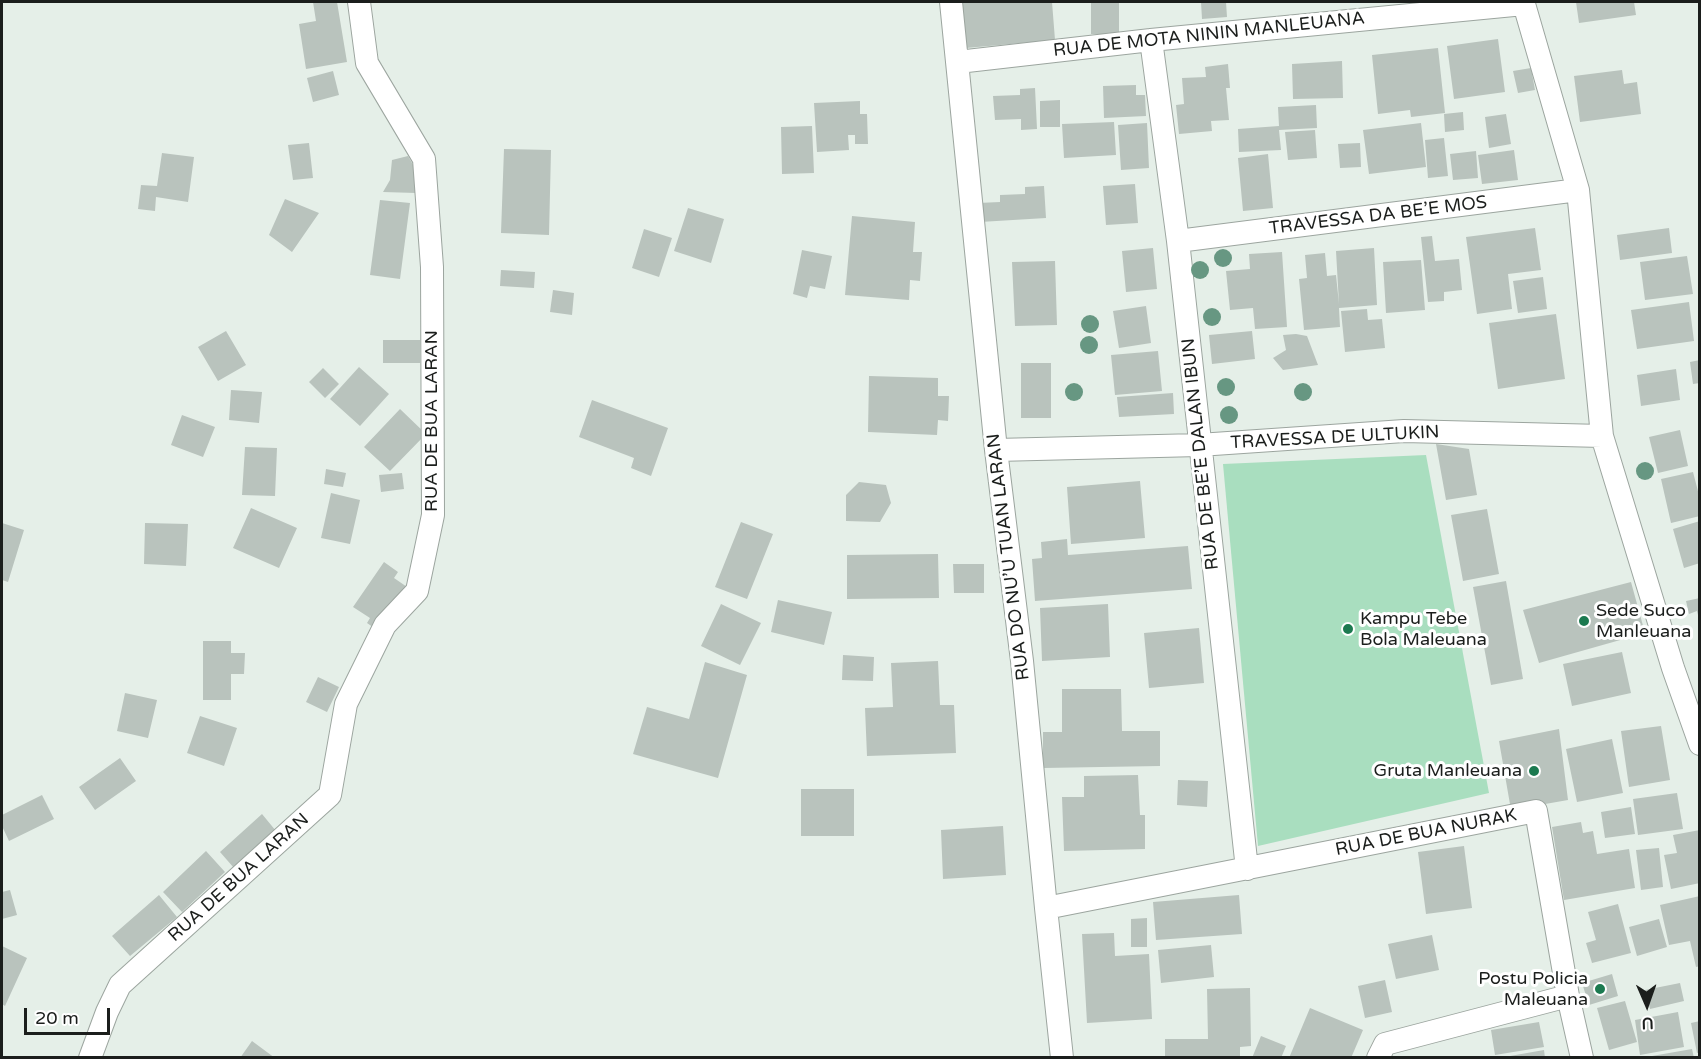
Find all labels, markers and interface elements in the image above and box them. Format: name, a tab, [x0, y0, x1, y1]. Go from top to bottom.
street label: RUA DE MOTA NININ MANLEUANA	[1052, 8, 1366, 62]
street label: TRAVESSA DA BE’E MOS	[1268, 192, 1488, 240]
street label: RUA DE BUA LARAN	[421, 330, 443, 512]
street label: RUA DE BE’E DALAN IBUN	[1178, 337, 1224, 571]
street label: TRAVESSA DE ULTUKIN	[1230, 422, 1440, 454]
street label: RUA DO NU’U TUAN LARAN	[983, 432, 1035, 682]
place label: Sede Suco Manleuana	[1596, 600, 1691, 642]
place label: Kampu Tebe Bola Maleuana	[1360, 608, 1487, 650]
marker: Sede Suco Manleuana	[1577, 614, 1591, 628]
marker: Kampu Tebe Bola Maleuana	[1341, 622, 1355, 636]
place label: Gruta Manleuana	[1374, 760, 1522, 782]
marker: Gruta Manleuana	[1527, 764, 1541, 778]
street label: RUA DE BUA NURAK	[1334, 805, 1518, 861]
street label: RUA DE BUA LARAN	[164, 809, 314, 947]
place label: Postu Policia Maleuana	[1478, 968, 1588, 1010]
north arrow	[1617, 975, 1677, 1035]
marker: Postu Policia Maleuana	[1593, 982, 1607, 996]
scale bar	[27, 996, 112, 1034]
text: 20 m	[35, 1007, 79, 1029]
text: U	[1641, 1013, 1654, 1033]

